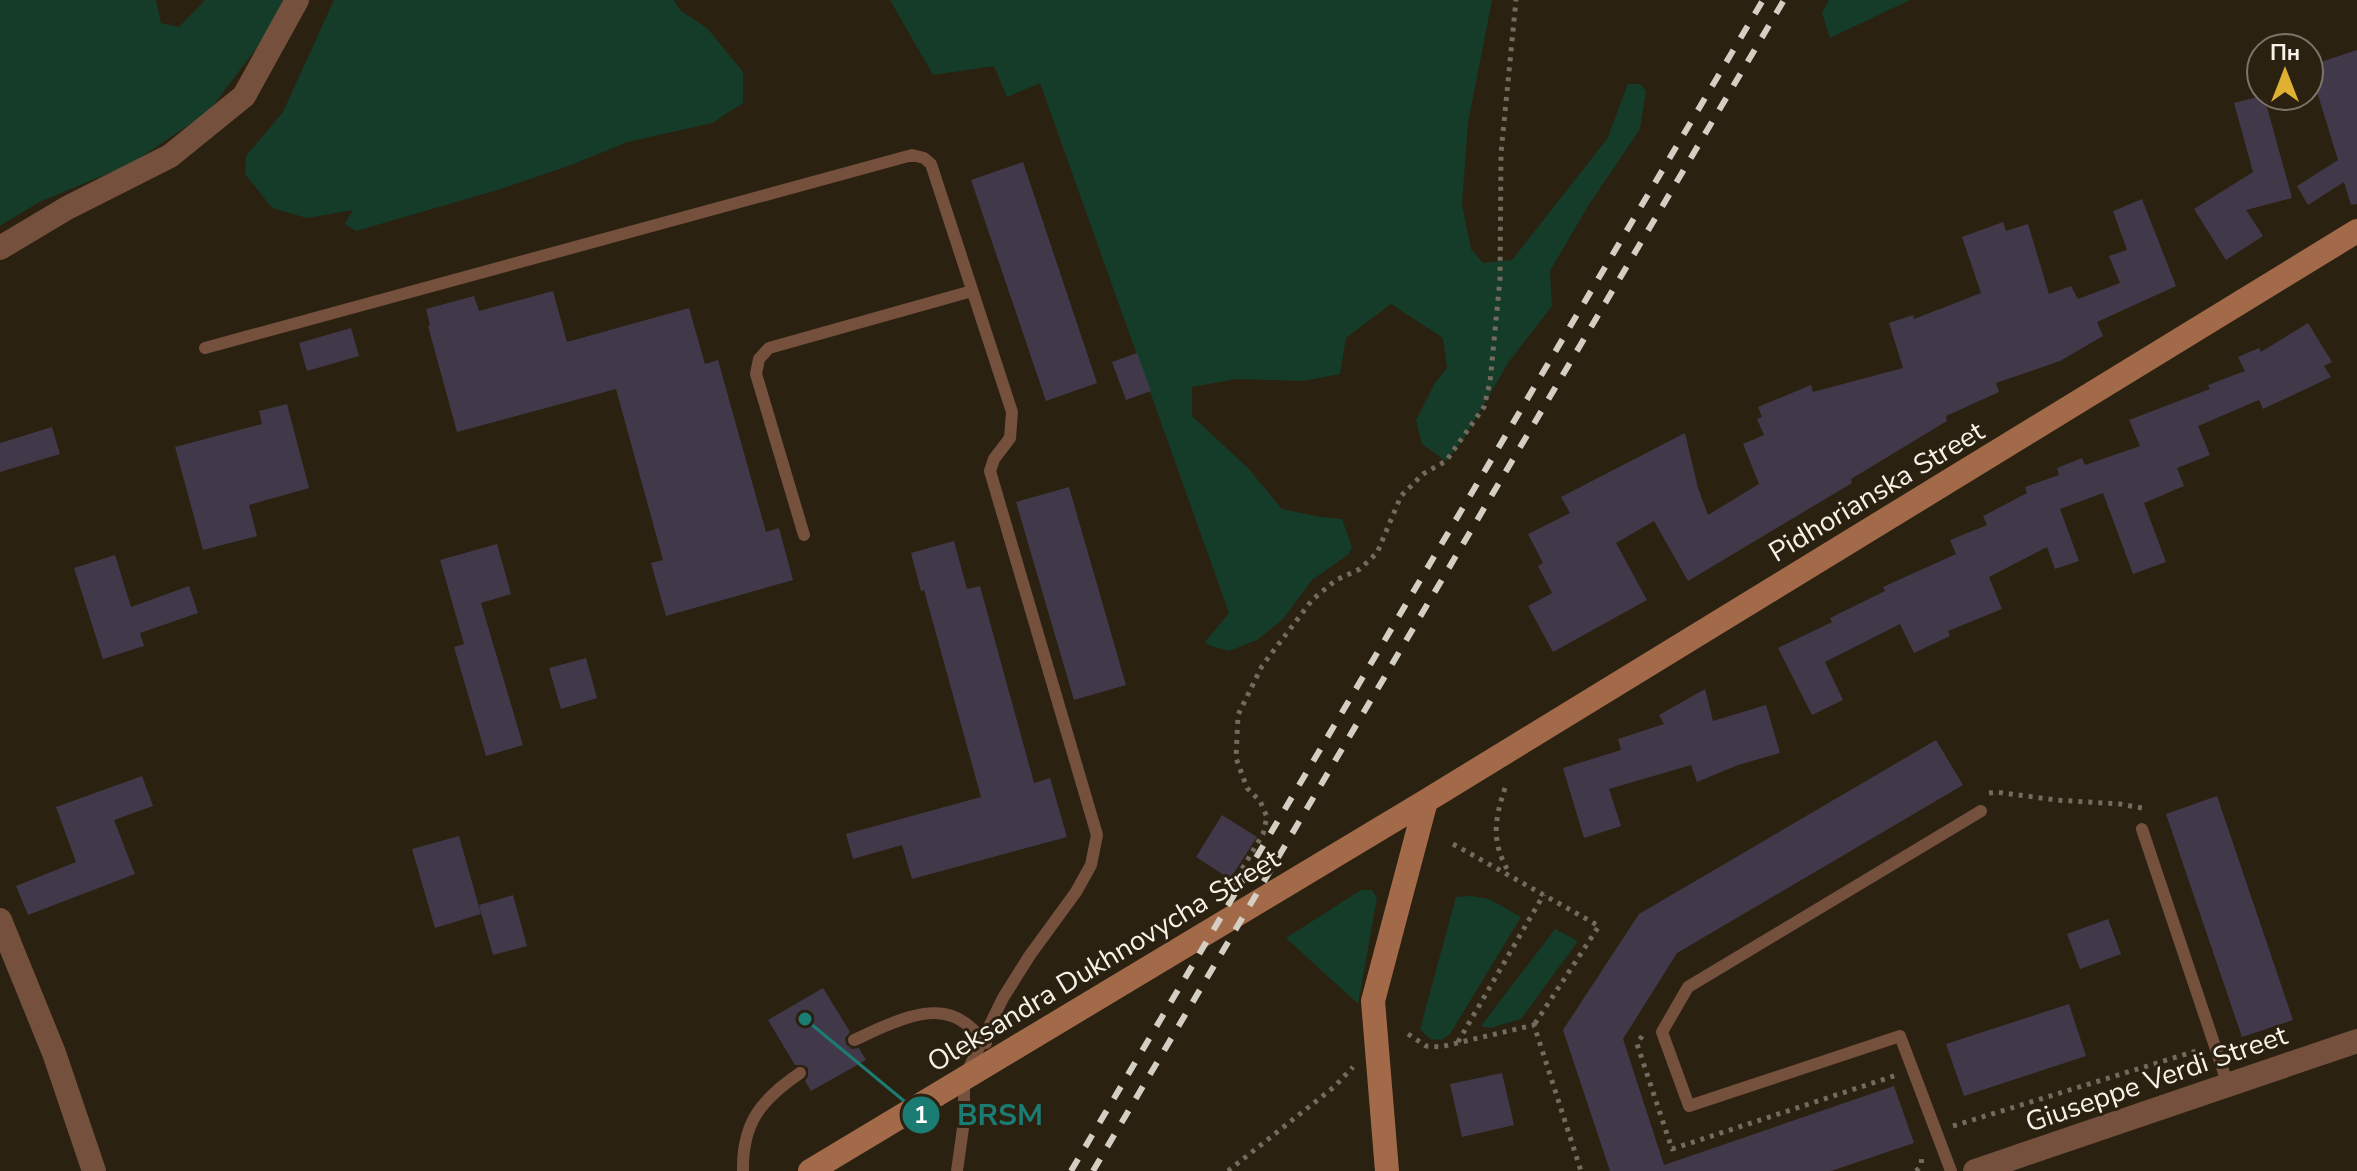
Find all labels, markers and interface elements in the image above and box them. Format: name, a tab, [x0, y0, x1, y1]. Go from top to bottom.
north arrow	[2245, 32, 2325, 112]
text: Пн	[2270, 38, 2300, 68]
street label: Pidhorianska Street	[1762, 412, 1991, 571]
street label: Oleksandra Dukhnovycha Street	[920, 840, 1287, 1081]
street label: Giuseppe Verdi Street	[2020, 1016, 2292, 1142]
callout: BRSM	[901, 1088, 1060, 1142]
text: BRSM	[957, 1095, 1043, 1136]
text: 1	[914, 1099, 928, 1131]

